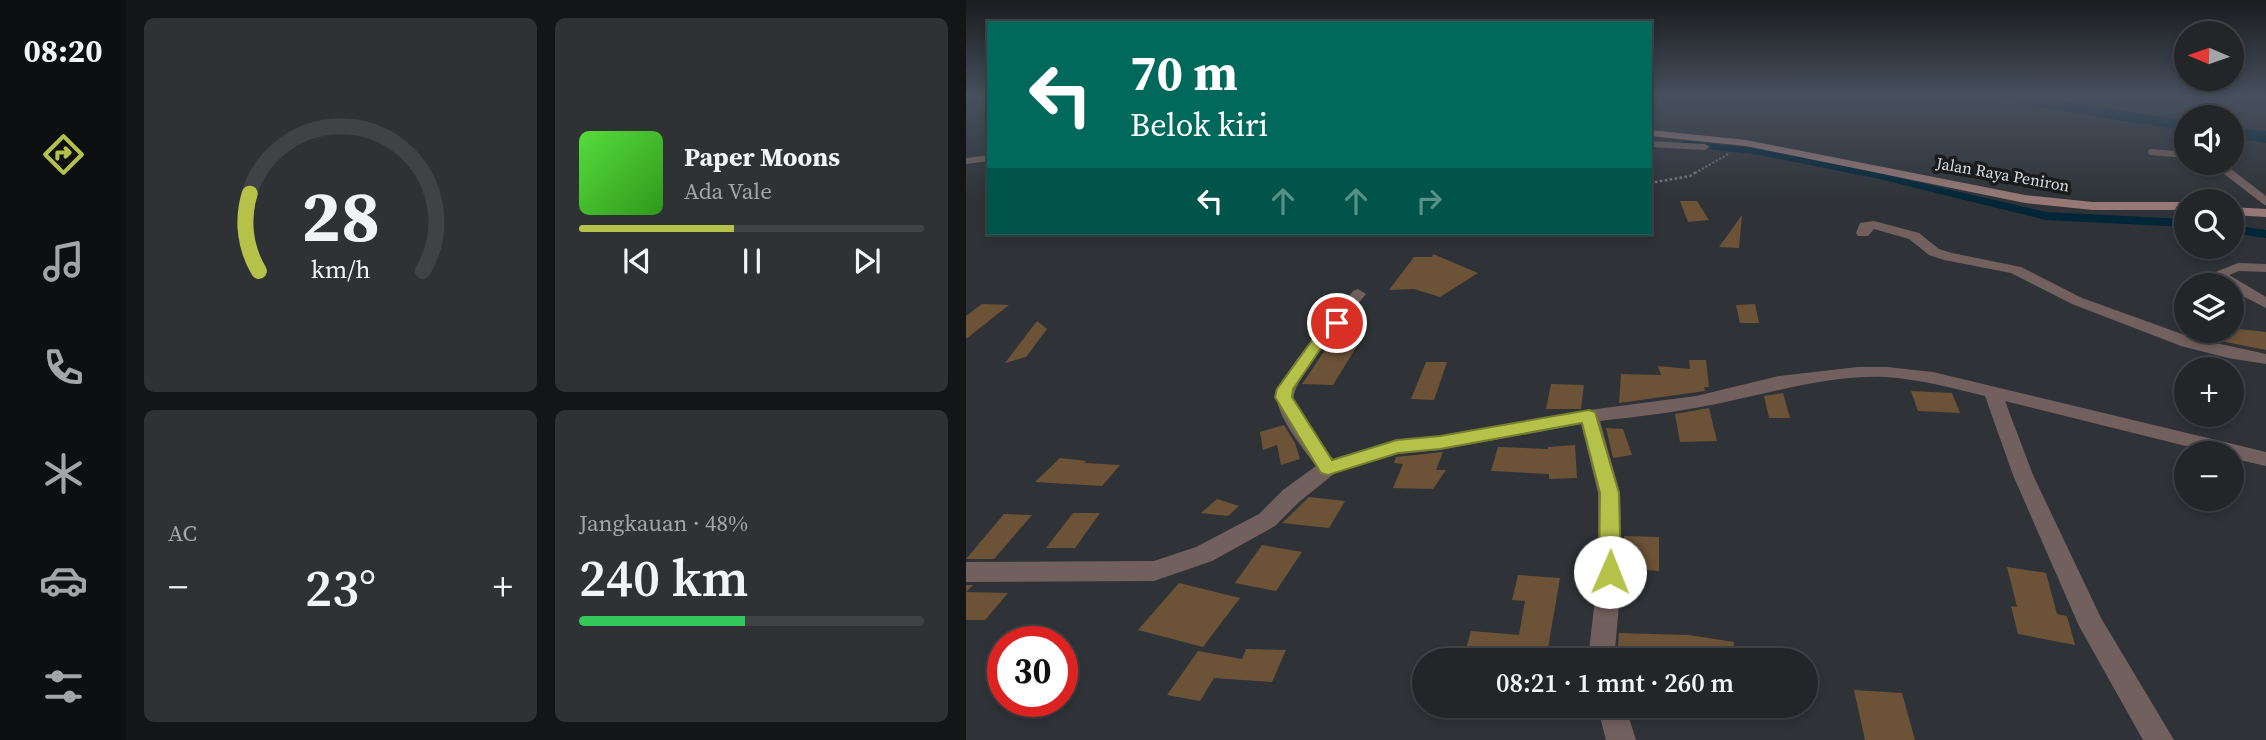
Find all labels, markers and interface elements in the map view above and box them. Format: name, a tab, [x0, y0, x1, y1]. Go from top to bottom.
north arrow	[2174, 21, 2244, 91]
map controls	[2174, 21, 2244, 511]
text: 08:20	[24, 29, 102, 73]
text: 70 m	[1130, 39, 1238, 106]
icon: left	[1015, 49, 1106, 140]
text: Belok kiri	[1130, 103, 1268, 147]
button: sound	[2174, 105, 2244, 175]
icon: directions	[39, 130, 88, 179]
text: Paper Moons	[684, 139, 840, 175]
street label: Jalan Raya Peniron	[1934, 151, 2072, 197]
text: 28	[301, 167, 380, 266]
text: Ada Vale	[684, 175, 772, 207]
icon: left	[1191, 182, 1229, 220]
icon: ahead	[1264, 182, 1302, 220]
icon: ahead	[1337, 182, 1375, 220]
icon: right	[1410, 182, 1448, 220]
button: search	[2174, 189, 2244, 259]
icon: music	[39, 237, 88, 286]
icon: previous	[618, 242, 656, 280]
icon: pause	[733, 242, 771, 280]
icon: next	[848, 242, 886, 280]
text: km/h	[311, 252, 370, 286]
button: layers	[2174, 273, 2244, 343]
pin	[1307, 293, 1367, 353]
icon: arrive	[1318, 304, 1356, 342]
icon: phone	[39, 343, 88, 392]
button: +	[2174, 357, 2244, 427]
button: −	[2174, 441, 2244, 511]
icon: climate	[39, 449, 88, 498]
text: Jangkauan · 48%	[579, 507, 748, 539]
text: AC	[168, 517, 197, 549]
position arrow	[1573, 535, 1647, 609]
text: 240 km	[579, 542, 748, 613]
text: 23°	[305, 552, 376, 623]
icon: car	[39, 556, 88, 605]
text: −	[168, 561, 188, 613]
text: +	[493, 561, 513, 613]
speed limit sign: 30	[987, 626, 1078, 717]
icon: filters	[39, 662, 88, 711]
text: 08:21 · 1 mnt · 260 m	[1496, 665, 1734, 701]

